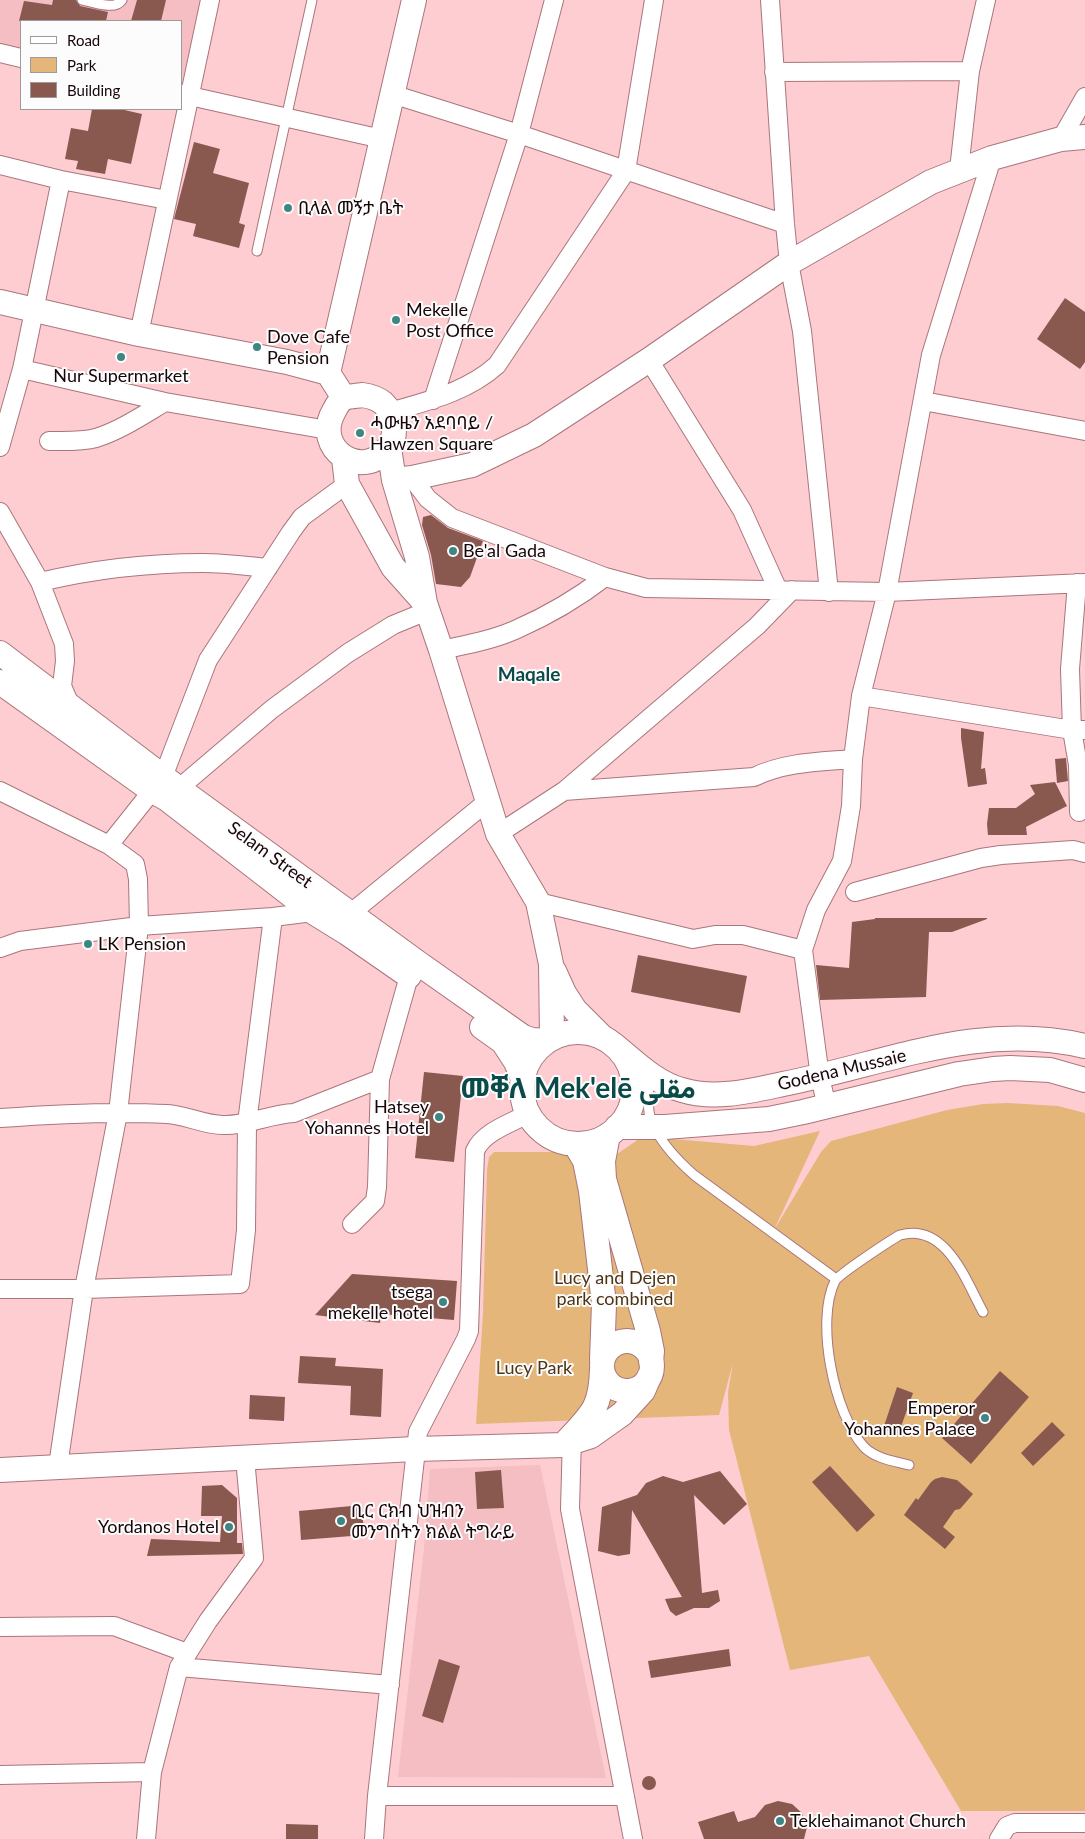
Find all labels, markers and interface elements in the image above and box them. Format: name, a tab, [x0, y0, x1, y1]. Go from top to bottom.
legend	[20, 20, 182, 110]
text: Road	[67, 31, 100, 49]
text: Park	[67, 56, 96, 74]
text: Building	[67, 81, 120, 99]
place label: ቢላል መኝታ ቤት	[298, 197, 403, 219]
marker: ቢላል መኝታ ቤት	[282, 202, 294, 214]
place label: Mekelle Post Office	[406, 299, 494, 342]
marker: Mekelle Post Office	[390, 314, 402, 326]
place label: Dove Cafe Pension	[267, 326, 350, 368]
marker: Dove Cafe Pension	[251, 341, 263, 353]
marker: Nur Supermarket	[115, 351, 127, 363]
place label: Nur Supermarket	[53, 365, 189, 387]
place label: ሓውዜን አደባባይ / Hawzen Square	[370, 412, 493, 454]
marker: ሓውዜን አደባባይ / Hawzen Square	[354, 427, 366, 439]
place label: Be'al Gada	[463, 540, 546, 562]
marker: Be'al Gada	[447, 545, 459, 557]
district label: Maqale	[498, 664, 560, 686]
street label: Selam Street	[224, 817, 316, 893]
place label: LK Pension	[98, 933, 186, 955]
marker: LK Pension	[82, 938, 94, 950]
street label: Godena Mussaie	[776, 1045, 908, 1095]
district label: መቐለ Mek'elē مقلى	[461, 1072, 695, 1106]
place label: Hatsey Yohannes Hotel	[305, 1096, 429, 1138]
marker: Hatsey Yohannes Hotel	[433, 1111, 445, 1123]
park label: Lucy and Dejen park combined	[554, 1267, 676, 1310]
place label: tsega mekelle hotel	[328, 1281, 433, 1324]
marker: tsega mekelle hotel	[437, 1296, 449, 1308]
park label: Lucy Park	[496, 1357, 572, 1379]
place label: Emperor Yohannes Palace	[844, 1397, 975, 1440]
marker: Emperor Yohannes Palace	[979, 1412, 991, 1424]
place label: ቢር ርክብ ህዝብን መንግስትን ክልል ትግራይ	[351, 1500, 515, 1542]
marker: ቢር ርክብ ህዝብን መንግስትን ክልል ትግራይ	[335, 1515, 347, 1527]
place label: Yordanos Hotel	[98, 1516, 219, 1538]
marker: Yordanos Hotel	[223, 1521, 235, 1533]
place label: Teklehaimanot Church	[790, 1810, 966, 1832]
marker: Teklehaimanot Church	[774, 1815, 786, 1827]

